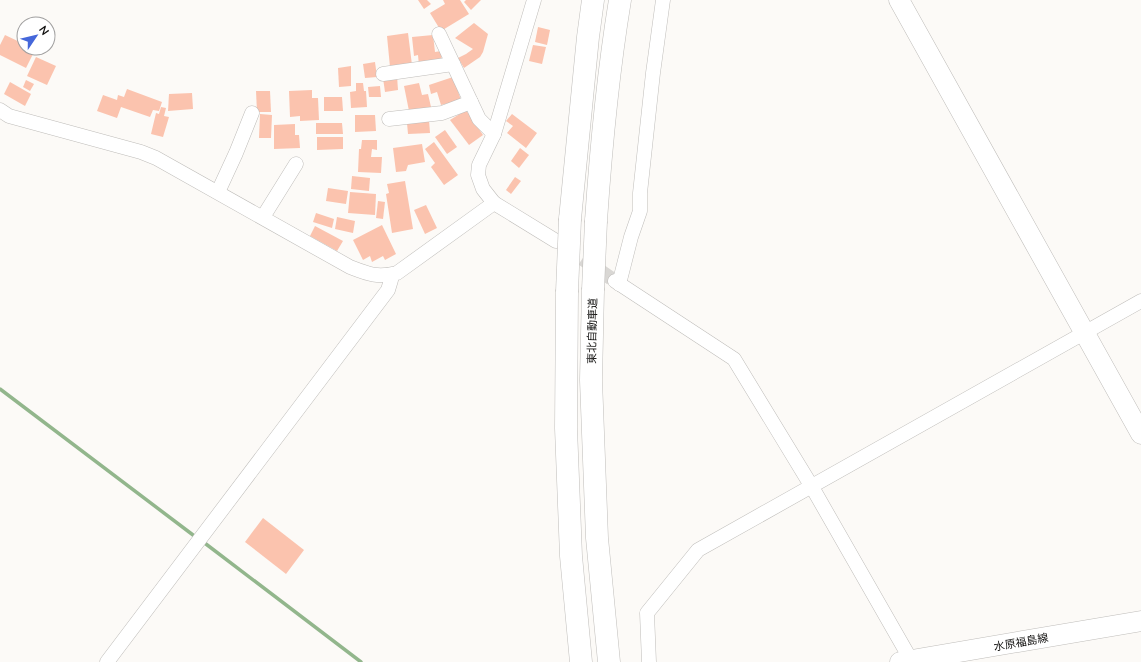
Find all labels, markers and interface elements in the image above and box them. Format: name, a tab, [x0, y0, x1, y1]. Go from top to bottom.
north arrow	[16, 16, 56, 56]
text: N	[36, 23, 52, 38]
street label: 東北自動車道	[584, 298, 600, 364]
street label: 水原福島線	[993, 630, 1049, 654]

